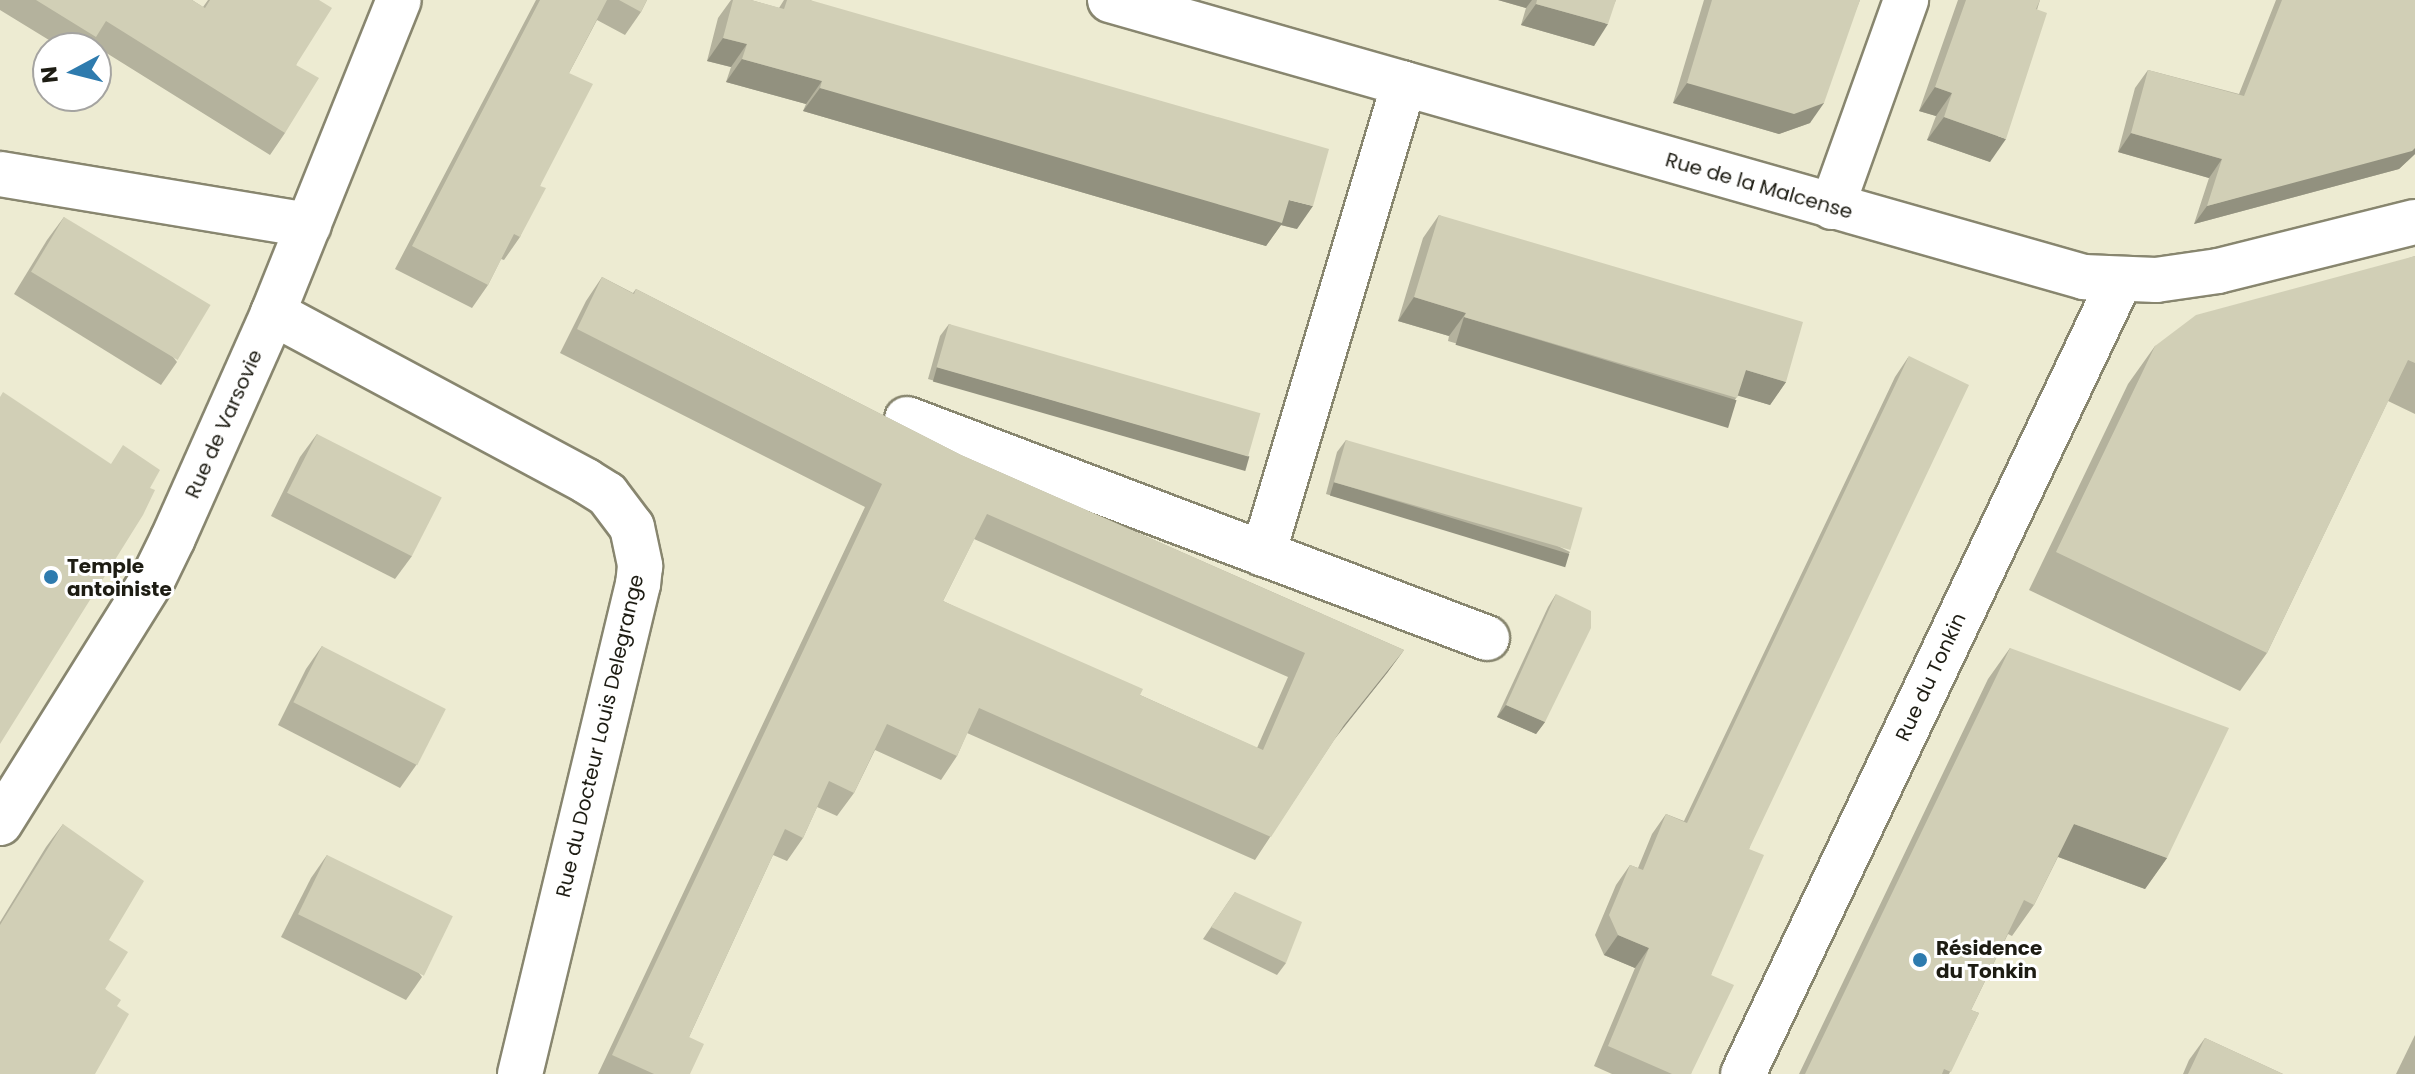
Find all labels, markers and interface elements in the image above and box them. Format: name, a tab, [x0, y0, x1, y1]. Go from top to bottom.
north arrow	[32, 32, 112, 112]
text: N	[33, 65, 66, 85]
street label: Rue de la Malcense	[1663, 148, 1855, 224]
street label: Rue de Varsovie	[180, 346, 268, 502]
place label: Temple antoiniste	[67, 554, 172, 601]
marker: Temple antoiniste	[42, 568, 60, 586]
street label: Rue du Docteur Louis Delegrange	[551, 572, 649, 900]
street label: Rue du Tonkin	[1891, 609, 1971, 745]
place label: Résidence du Tonkin	[1936, 936, 2042, 983]
marker: Résidence du Tonkin	[1911, 951, 1929, 969]

